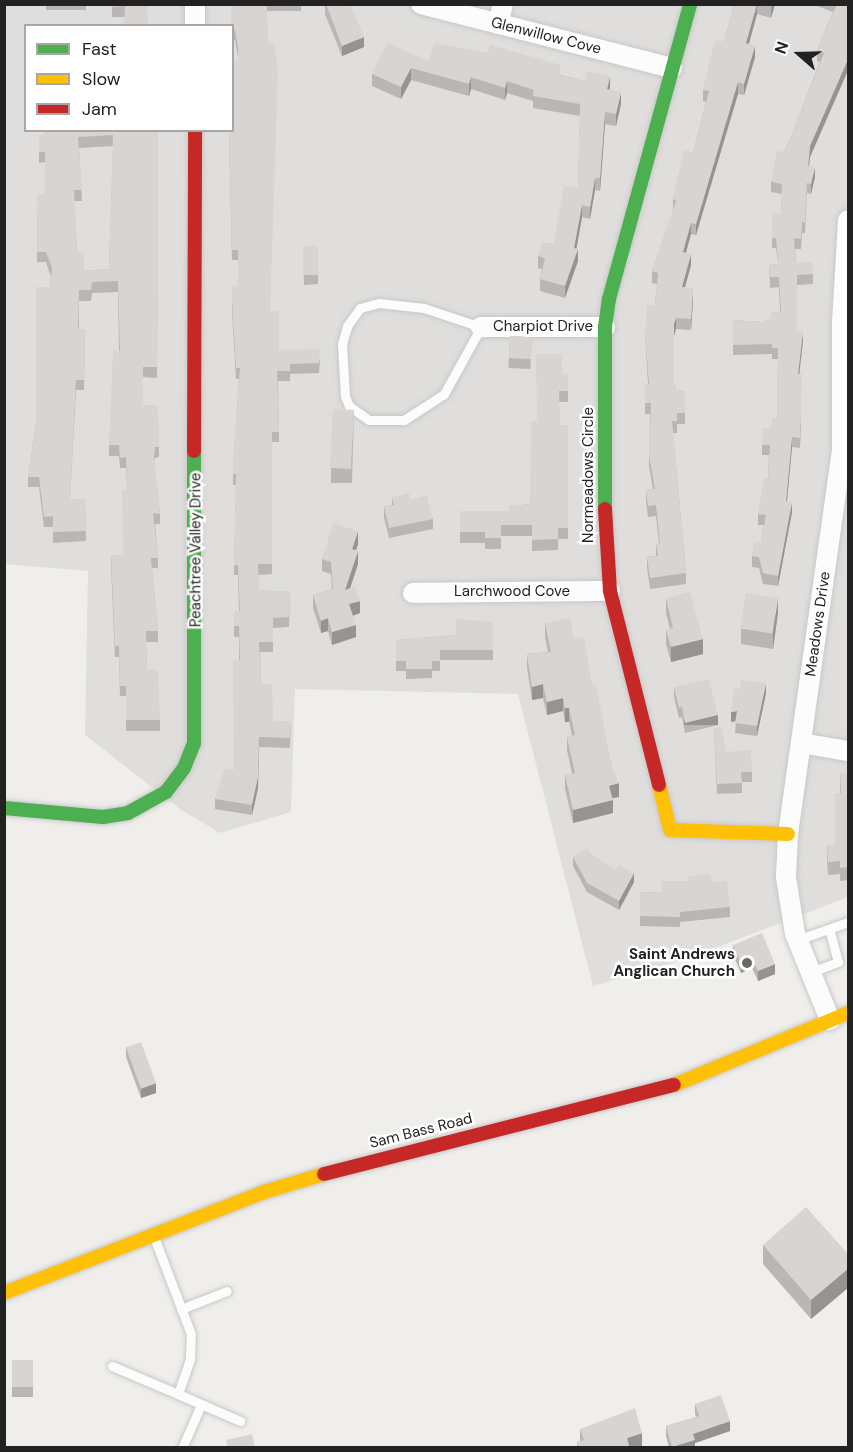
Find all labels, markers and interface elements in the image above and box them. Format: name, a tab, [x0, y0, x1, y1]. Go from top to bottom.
street label: Glenwillow Cove	[489, 14, 603, 58]
legend	[24, 24, 234, 132]
north arrow	[769, 24, 829, 84]
text: Fast	[82, 37, 117, 61]
text: N	[770, 39, 793, 57]
text: Slow	[82, 67, 121, 91]
text: Jam	[82, 97, 117, 121]
street label: Charpiot Drive	[493, 318, 593, 336]
street label: Normeadows Circle	[580, 407, 598, 543]
street label: Peachtree Valley Drive	[187, 473, 205, 627]
street label: Meadows Drive	[802, 570, 834, 678]
street label: Larchwood Cove	[454, 583, 570, 601]
place label: Saint Andrews Anglican Church	[613, 945, 735, 980]
marker: Saint Andrews Anglican Church	[740, 956, 754, 970]
street label: Sam Bass Road	[368, 1110, 474, 1152]

